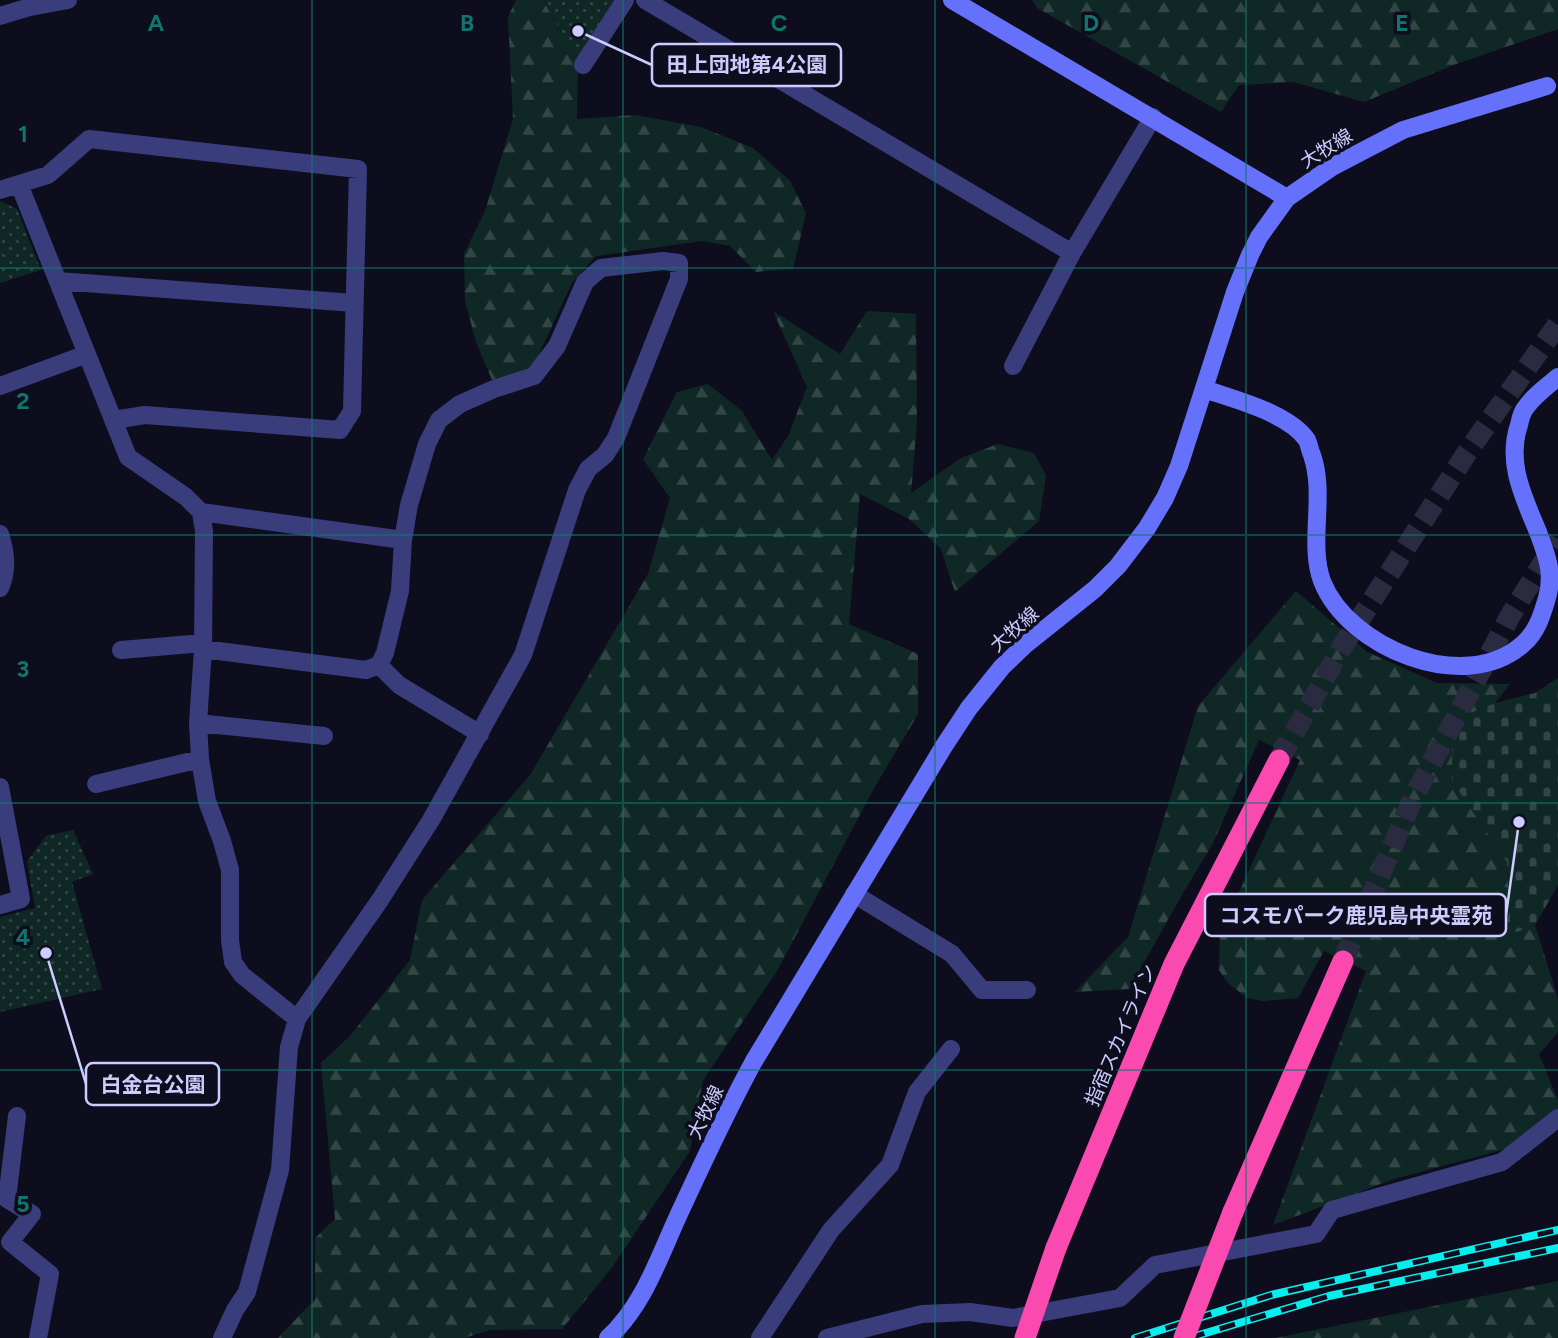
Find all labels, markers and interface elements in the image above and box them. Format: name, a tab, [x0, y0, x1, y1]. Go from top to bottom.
text: A	[148, 9, 165, 37]
text: B	[460, 9, 474, 37]
text: C	[771, 9, 788, 37]
text: D	[1083, 9, 1099, 37]
text: E	[1395, 9, 1409, 37]
callout: 田上団地第4公園	[652, 44, 841, 86]
text: 田上団地第4公園	[667, 52, 827, 77]
text: 1	[18, 120, 28, 148]
street label: 大牧線	[1296, 124, 1357, 173]
text: 2	[16, 387, 30, 415]
street label: 大牧線	[985, 602, 1043, 657]
text: 3	[17, 655, 29, 683]
callout: コスモパーク鹿児島中央霊苑	[1205, 894, 1506, 936]
text: コスモパーク鹿児島中央霊苑	[1220, 903, 1493, 928]
text: 4	[16, 923, 30, 951]
street label: 指宿スカイライン	[1080, 961, 1161, 1110]
callout: 白金台公園	[86, 1063, 219, 1105]
text: 白金台公園	[101, 1072, 206, 1097]
street label: 大牧線	[683, 1082, 728, 1143]
text: 5	[16, 1190, 30, 1218]

